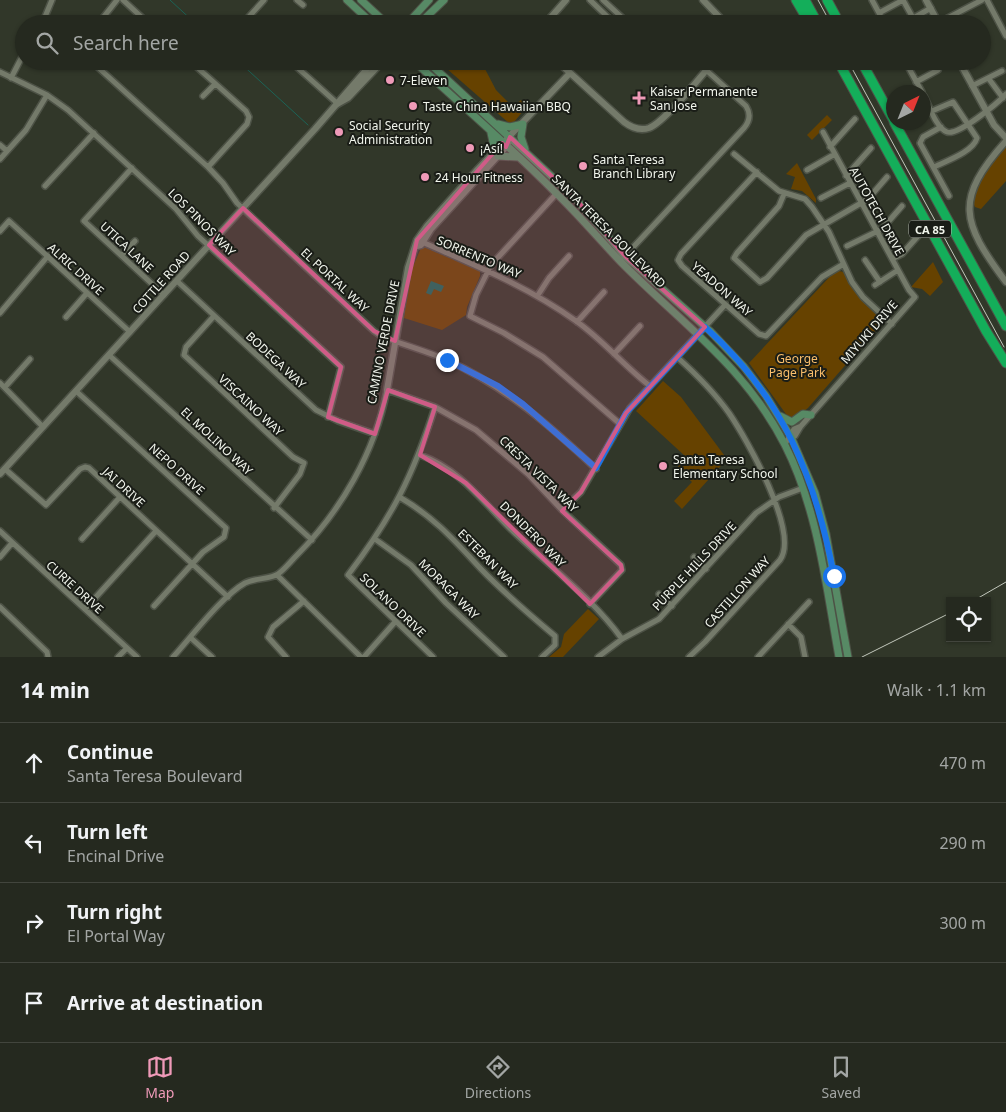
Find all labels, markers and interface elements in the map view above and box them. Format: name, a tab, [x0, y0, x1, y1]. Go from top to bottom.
search box	[15, 15, 991, 70]
icon: search	[33, 29, 61, 57]
text: Search here	[73, 30, 179, 56]
place label: 7-Eleven	[400, 72, 447, 89]
marker: 7-Eleven	[384, 74, 396, 86]
place label: Kaiser Permanente San Jose	[650, 83, 758, 114]
north arrow	[886, 85, 931, 130]
marker: Kaiser Permanente San Jose	[632, 91, 646, 105]
place label: Taste China Hawaiian BBQ	[423, 98, 571, 115]
marker: Taste China Hawaiian BBQ	[407, 100, 419, 112]
place label: Social Security Administration	[349, 117, 433, 148]
marker: Social Security Administration	[333, 126, 345, 138]
place label: ¡Así!	[480, 140, 503, 157]
marker: ¡Así!	[464, 142, 476, 154]
place label: Santa Teresa Branch Library	[593, 151, 676, 182]
marker: Santa Teresa Branch Library	[577, 160, 589, 172]
street label: AUTOTECH DRIVE	[846, 164, 908, 258]
place label: 24 Hour Fitness	[435, 169, 523, 186]
street label: SANTA TERESA BOULEVARD	[548, 170, 670, 292]
marker: 24 Hour Fitness	[419, 171, 431, 183]
street label: LOS PINOS WAY	[164, 184, 240, 260]
street label: UTICA LANE	[96, 218, 158, 276]
road number: CA 85	[909, 220, 951, 238]
street label: SORRENTO WAY	[434, 232, 524, 282]
street label: ALRIC DRIVE	[44, 239, 108, 299]
street label: EL PORTAL WAY	[297, 244, 373, 316]
street label: COTTLE ROAD	[128, 247, 194, 317]
street label: YEADON WAY	[688, 258, 756, 320]
street label: CAMINO VERDE DRIVE	[363, 279, 403, 405]
street label: MIYUKI DRIVE	[837, 297, 901, 367]
street label: BODEGA WAY	[242, 328, 310, 392]
route end	[436, 349, 459, 372]
park label: George Page Park	[769, 350, 826, 381]
street label: VISCAINO WAY	[215, 370, 287, 440]
street label: EL MOLINO WAY	[177, 403, 257, 479]
street label: CRESTA VISTA WAY	[496, 432, 582, 516]
street label: NEPO DRIVE	[145, 439, 209, 499]
place label: Santa Teresa Elementary School	[673, 451, 778, 482]
marker: Santa Teresa Elementary School	[657, 460, 669, 472]
street label: JAI DRIVE	[98, 462, 149, 511]
street label: DONDERO WAY	[496, 497, 570, 571]
street label: PURPLE HILLS DRIVE	[648, 518, 740, 614]
street label: ESTEBAN WAY	[454, 525, 522, 593]
street label: CASTILLON WAY	[700, 552, 774, 631]
street label: MORAGA WAY	[415, 555, 483, 623]
street label: CURIE DRIVE	[43, 557, 107, 617]
route start	[823, 565, 846, 588]
street label: SOLANO DRIVE	[356, 569, 430, 641]
map controls	[946, 597, 991, 642]
button: locate	[946, 597, 991, 642]
text: 14 min	[20, 676, 90, 704]
text: Walk · 1.1 km	[887, 679, 986, 701]
text: Continue	[67, 739, 153, 765]
icon: ahead	[20, 749, 48, 777]
text: 470 m	[939, 752, 986, 774]
text: Santa Teresa Boulevard	[67, 765, 243, 787]
text: Turn left	[67, 819, 148, 845]
icon: left	[20, 829, 48, 857]
text: 290 m	[939, 832, 986, 854]
text: Encinal Drive	[67, 845, 164, 867]
text: Turn right	[67, 899, 162, 925]
icon: right	[20, 909, 48, 937]
text: 300 m	[939, 912, 986, 934]
text: El Portal Way	[67, 925, 165, 947]
icon: arrive	[20, 989, 48, 1017]
text: Arrive at destination	[67, 990, 263, 1016]
tab: Map	[145, 1053, 174, 1102]
tab: Directions	[465, 1053, 531, 1102]
tab: Saved	[822, 1053, 861, 1102]

